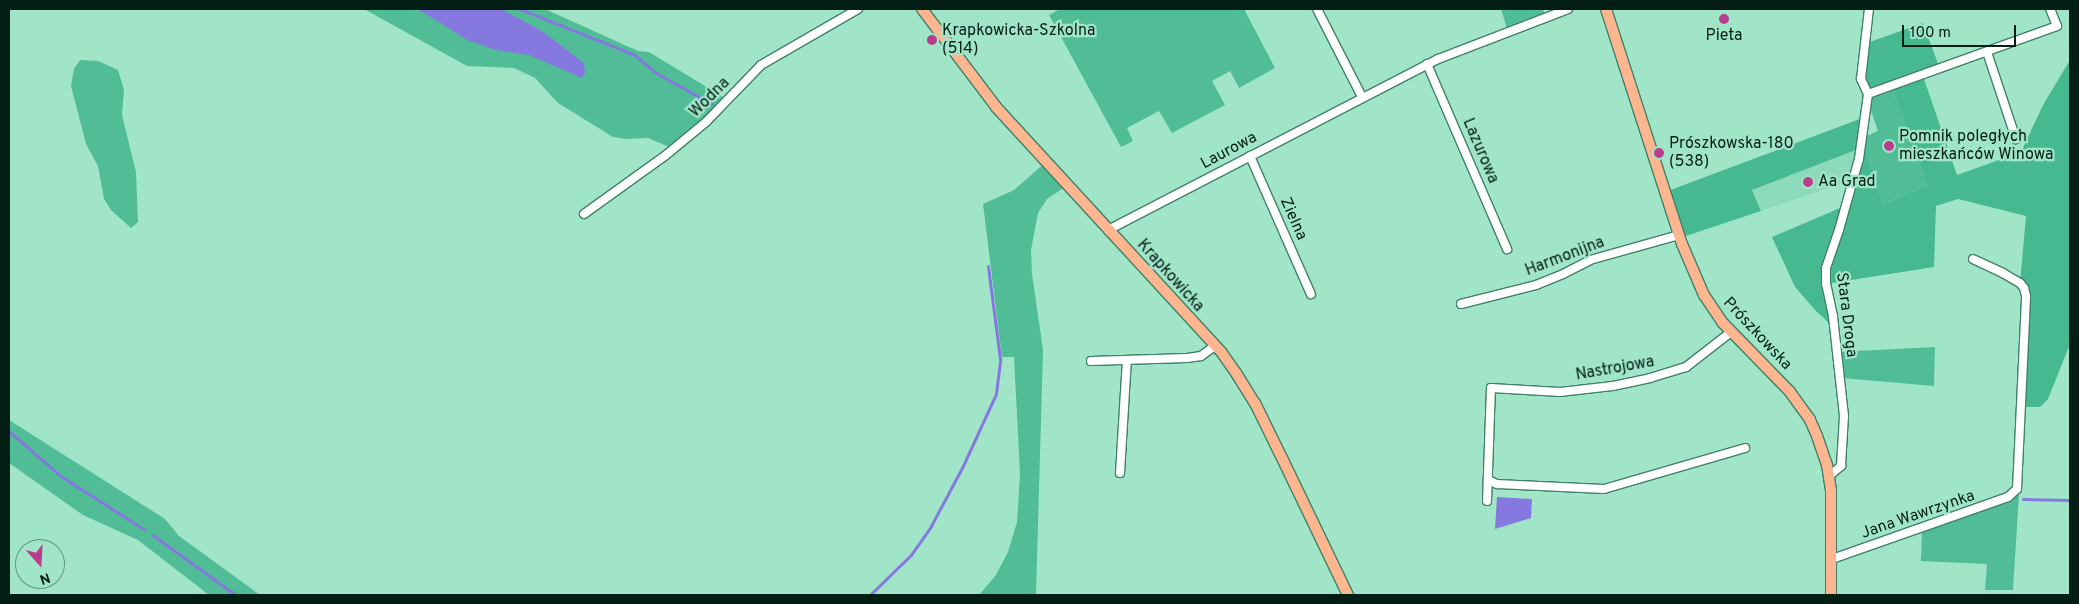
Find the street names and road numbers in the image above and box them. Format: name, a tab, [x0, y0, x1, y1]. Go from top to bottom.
street label: Wodna	[686, 74, 734, 122]
street label: Lazurowa	[1458, 116, 1502, 186]
street label: Laurowa	[1198, 128, 1260, 174]
street label: Zielna	[1275, 195, 1311, 243]
street label: Harmonijna	[1523, 233, 1607, 281]
street label: Krapkowicka	[1132, 236, 1208, 316]
street label: Stara Droga	[1831, 271, 1861, 359]
street label: Prószkowska	[1718, 294, 1796, 374]
street label: Nastrojowa	[1574, 353, 1656, 385]
street label: Jana Wawrzynka	[1858, 486, 1978, 544]

